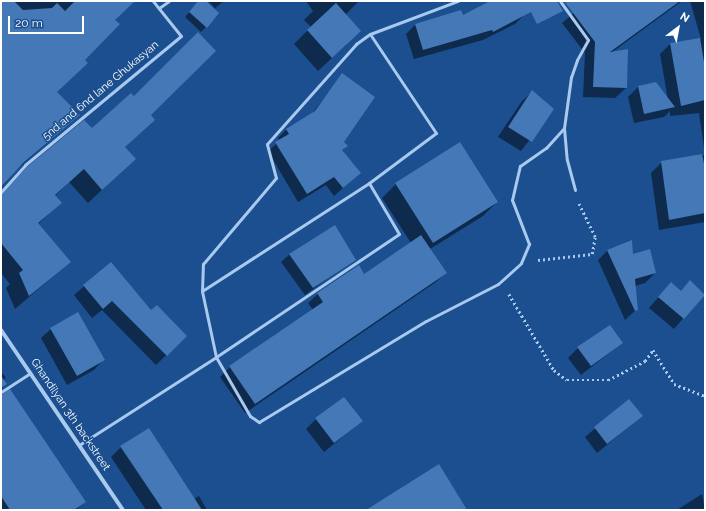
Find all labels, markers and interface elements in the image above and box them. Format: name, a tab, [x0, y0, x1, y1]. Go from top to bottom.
scale bar	[10, 8, 86, 34]
north arrow	[658, 8, 698, 48]
text: N	[678, 10, 692, 25]
text: 20 m	[15, 16, 43, 30]
street label: 5nd and 6nd lane Ghukasyan	[40, 39, 162, 143]
street label: Ghandilyan 3th backstreet	[28, 356, 112, 474]

